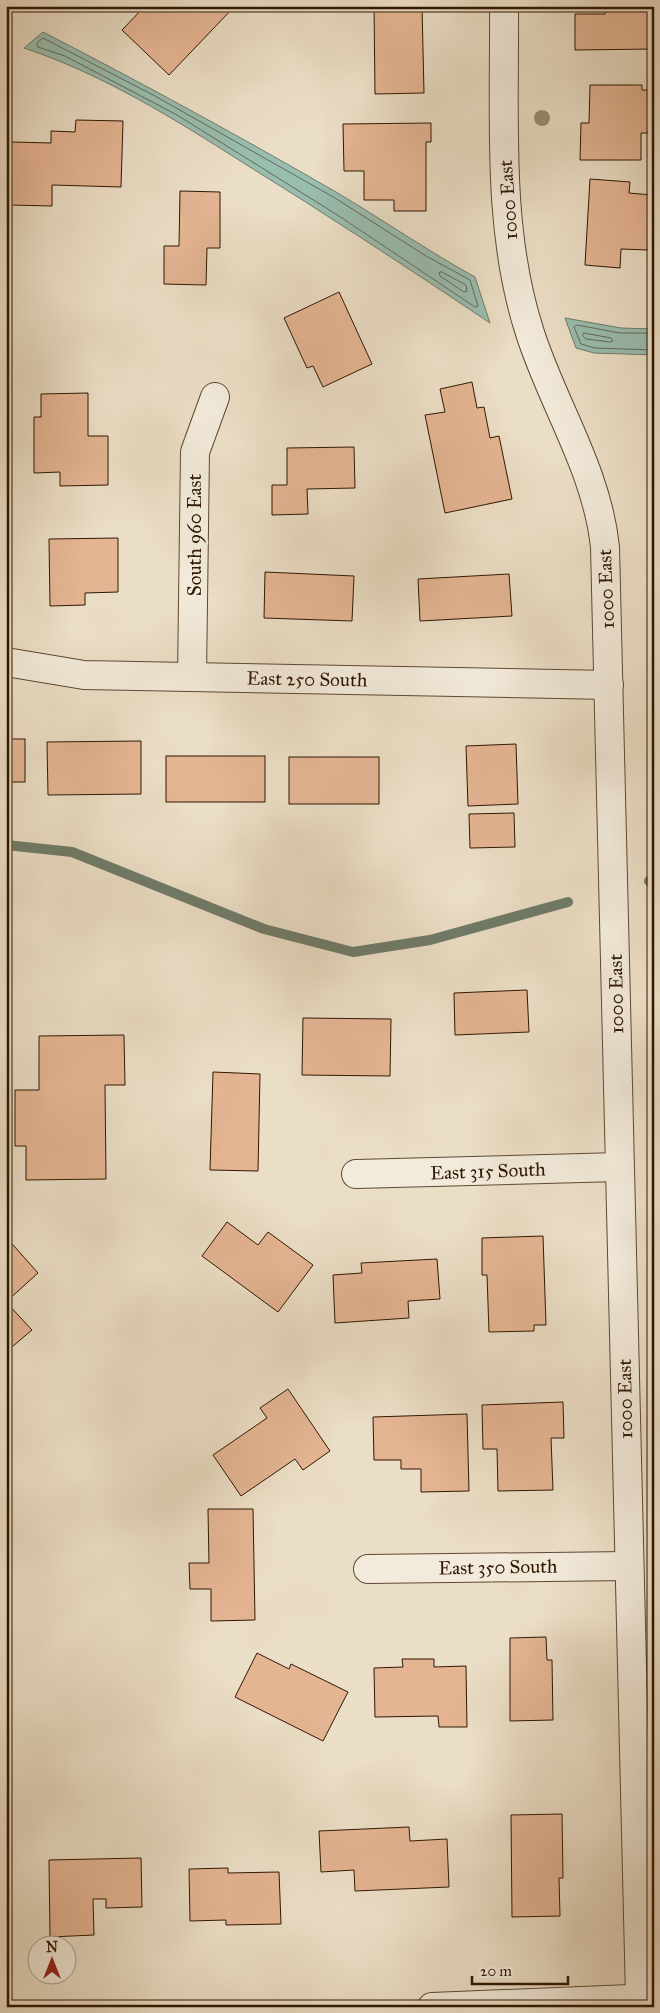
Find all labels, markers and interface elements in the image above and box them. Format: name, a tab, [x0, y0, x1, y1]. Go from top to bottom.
street label: 1000 East	[494, 159, 522, 241]
street label: South 960 East	[183, 473, 206, 596]
street label: 1000 East	[593, 548, 619, 629]
street label: East 250 South	[246, 666, 368, 692]
street label: 1000 East	[604, 954, 628, 1034]
street label: East 315 South	[430, 1157, 546, 1185]
street label: 1000 East	[613, 1359, 637, 1439]
street label: East 350 South	[438, 1554, 558, 1580]
north arrow	[28, 1936, 78, 1986]
text: N	[46, 1939, 58, 1956]
scale bar	[472, 1953, 569, 1985]
text: 20 m	[480, 1962, 512, 1980]

